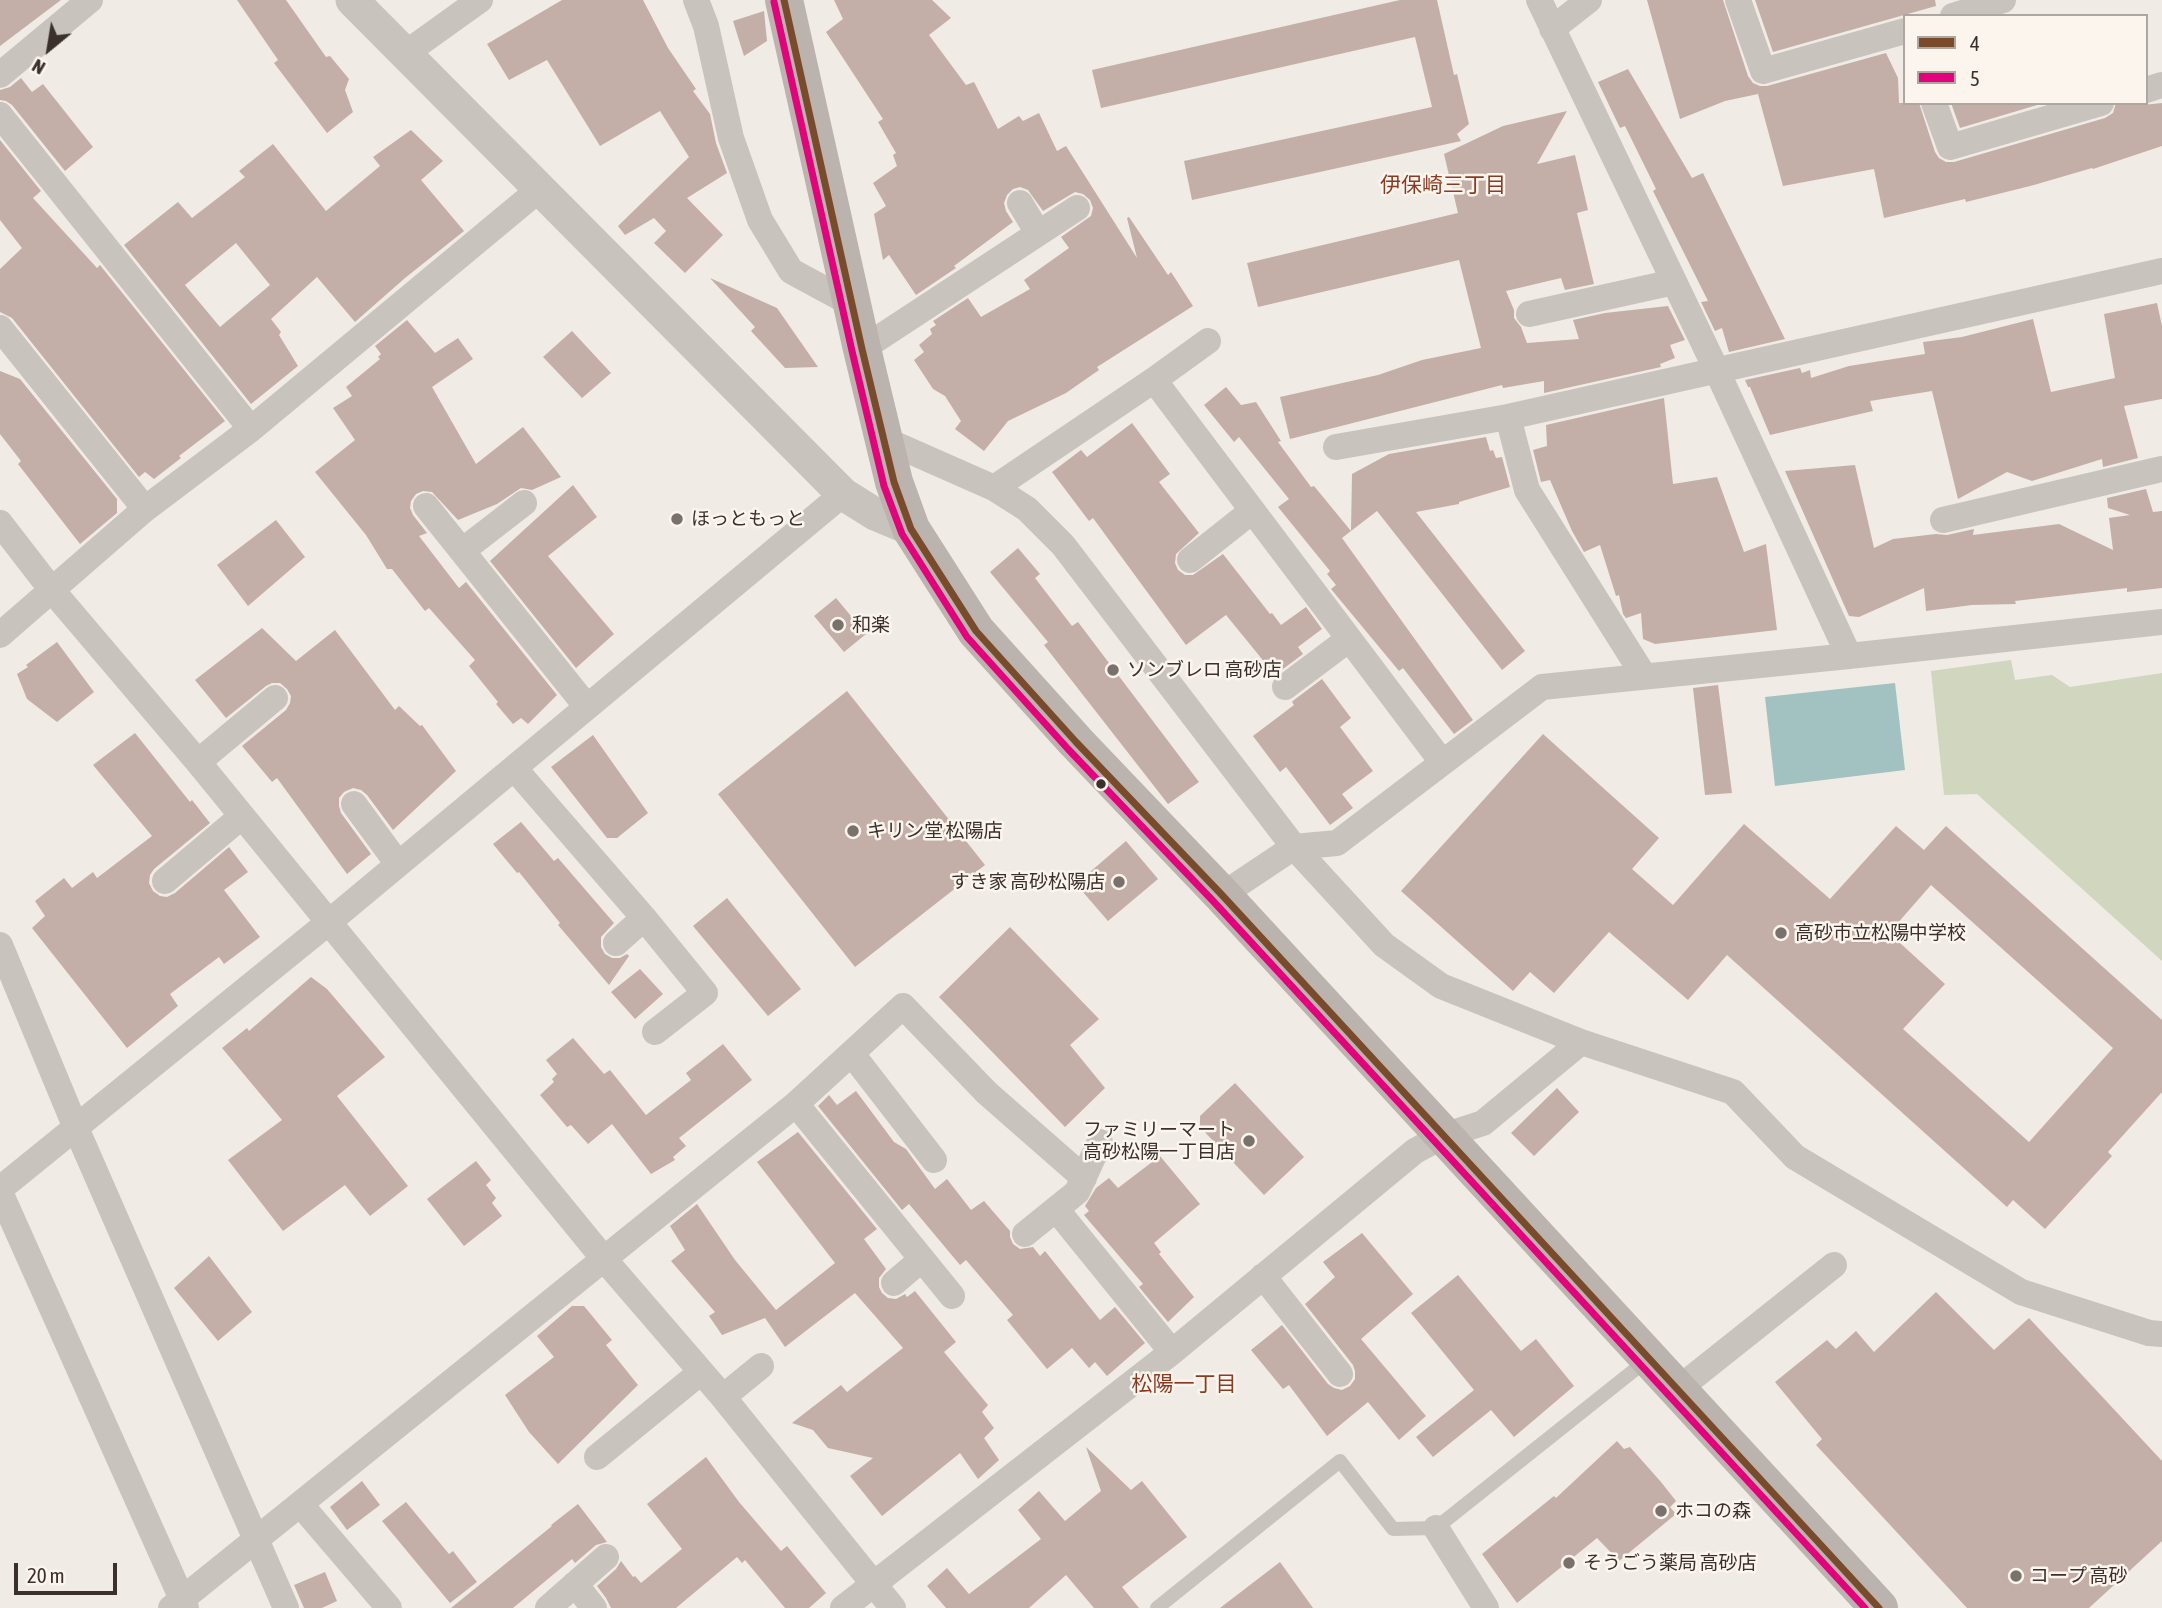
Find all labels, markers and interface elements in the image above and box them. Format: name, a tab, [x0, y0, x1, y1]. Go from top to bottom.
north arrow	[14, 14, 84, 84]
legend	[1903, 14, 2148, 105]
text: 4	[1970, 31, 1980, 55]
text: N	[28, 55, 49, 80]
text: 5	[1970, 66, 1980, 90]
district label: 伊保崎三丁目	[1380, 172, 1506, 198]
place label: ほっともっと	[691, 508, 805, 530]
marker: ほっともっと	[669, 511, 685, 527]
place label: 和楽	[852, 614, 890, 636]
marker: 和楽	[830, 617, 846, 633]
place label: ソンブレロ 高砂店	[1127, 659, 1282, 681]
marker: ソンブレロ 高砂店	[1105, 662, 1121, 678]
unlabelled marker	[1094, 777, 1108, 791]
place label: キリン堂 松陽店	[867, 820, 1003, 842]
marker: キリン堂 松陽店	[845, 823, 861, 839]
place label: すき家 高砂松陽店	[950, 871, 1105, 893]
marker: すき家 高砂松陽店	[1111, 874, 1127, 890]
place label: 高砂市立松陽中学校	[1795, 922, 1966, 944]
marker: 高砂市立松陽中学校	[1773, 925, 1789, 941]
place label: ファミリーマート 高砂松陽一丁目店	[1083, 1119, 1235, 1163]
marker: ファミリーマート 高砂松陽一丁目店	[1241, 1133, 1257, 1149]
district label: 松陽一丁目	[1132, 1371, 1236, 1397]
place label: ホコの森	[1675, 1500, 1751, 1522]
marker: ホコの森	[1653, 1503, 1669, 1519]
scale bar	[18, 1548, 121, 1592]
place label: そうごう薬局 高砂店	[1583, 1552, 1757, 1574]
marker: そうごう薬局 高砂店	[1561, 1555, 1577, 1571]
text: 20 m	[27, 1563, 65, 1587]
place label: コープ 高砂	[2030, 1565, 2128, 1587]
marker: コープ 高砂	[2008, 1568, 2024, 1584]

